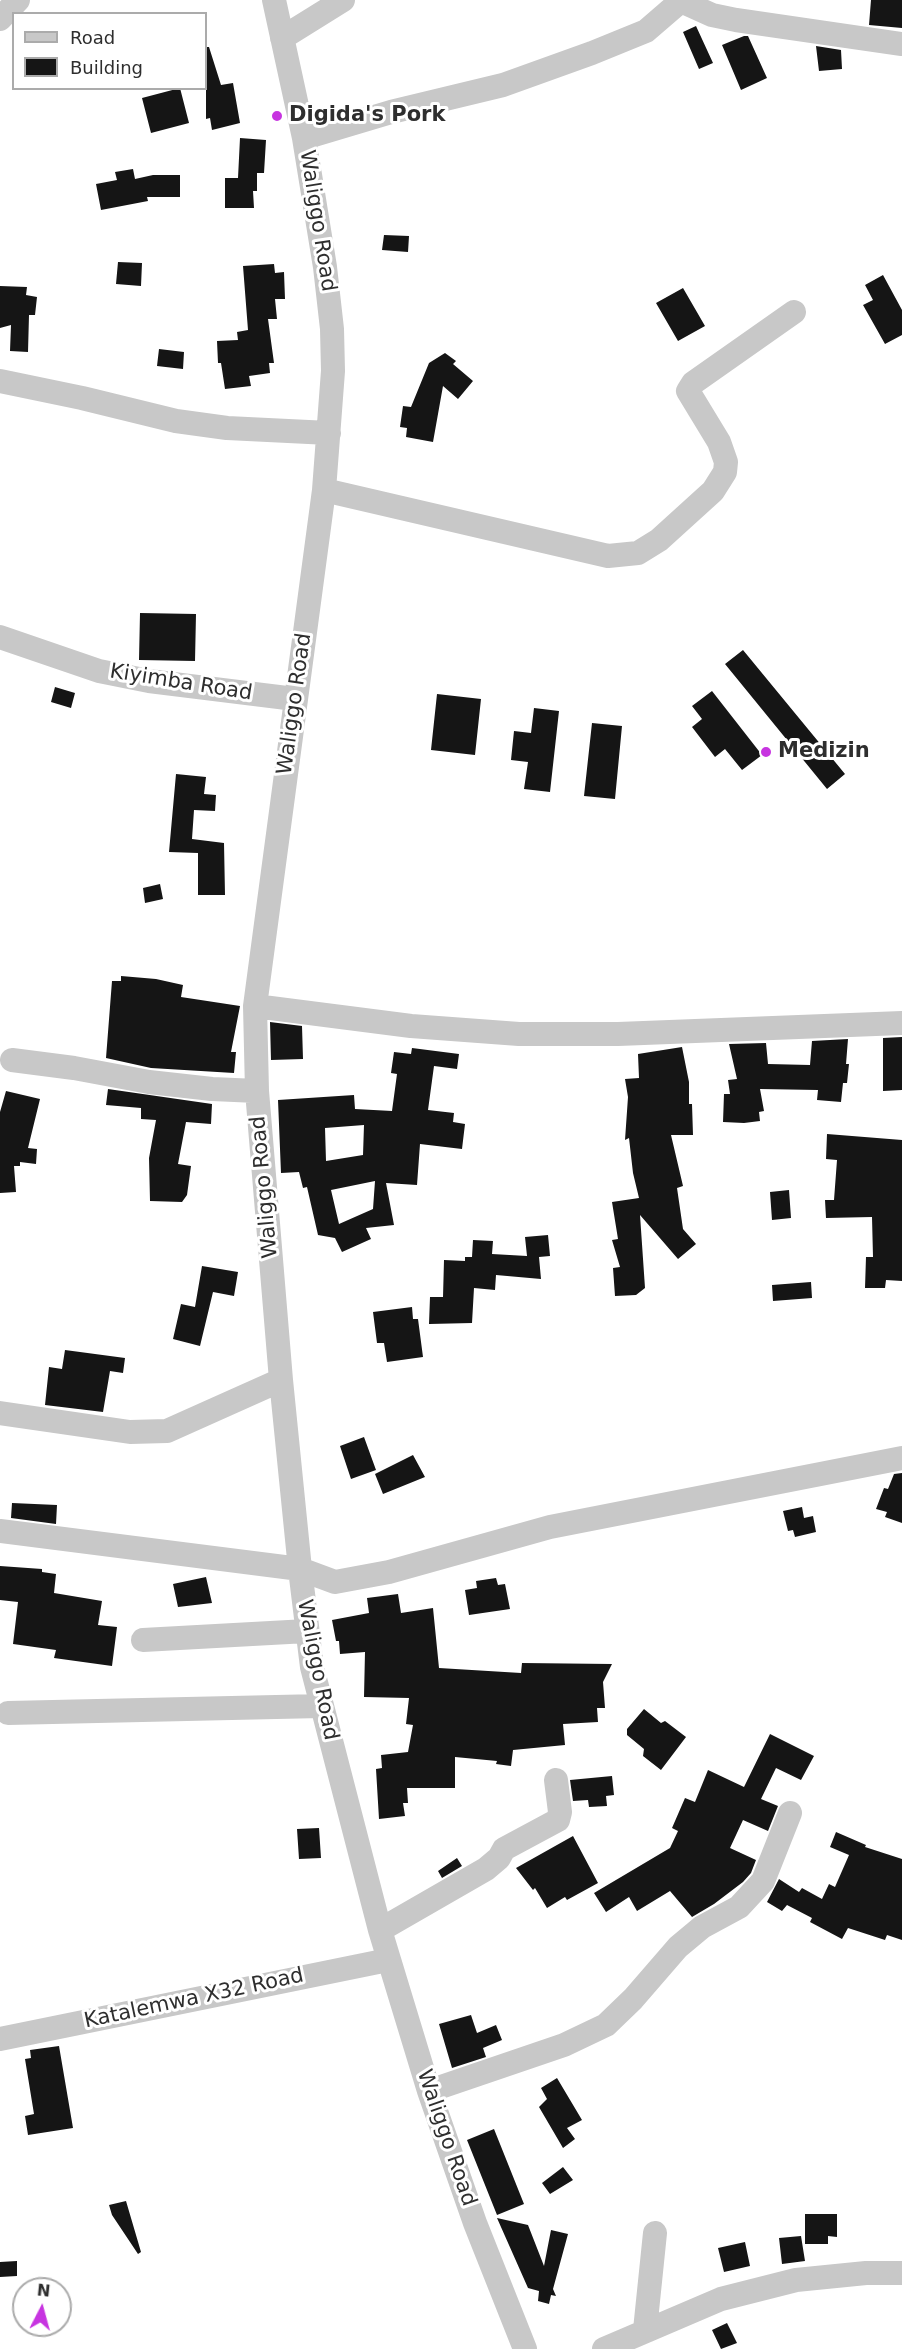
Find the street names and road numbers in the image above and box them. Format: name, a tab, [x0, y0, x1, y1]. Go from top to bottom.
street label: Waliggo Road	[293, 148, 341, 294]
street label: Waliggo Road	[273, 632, 317, 776]
street label: Kiyimba Road	[108, 659, 254, 707]
street label: Waliggo Road	[246, 1115, 284, 1259]
street label: Waliggo Road	[291, 1597, 343, 1743]
street label: Katalemwa X32 Road	[82, 1963, 306, 2035]
street label: Waliggo Road	[411, 2066, 481, 2210]

